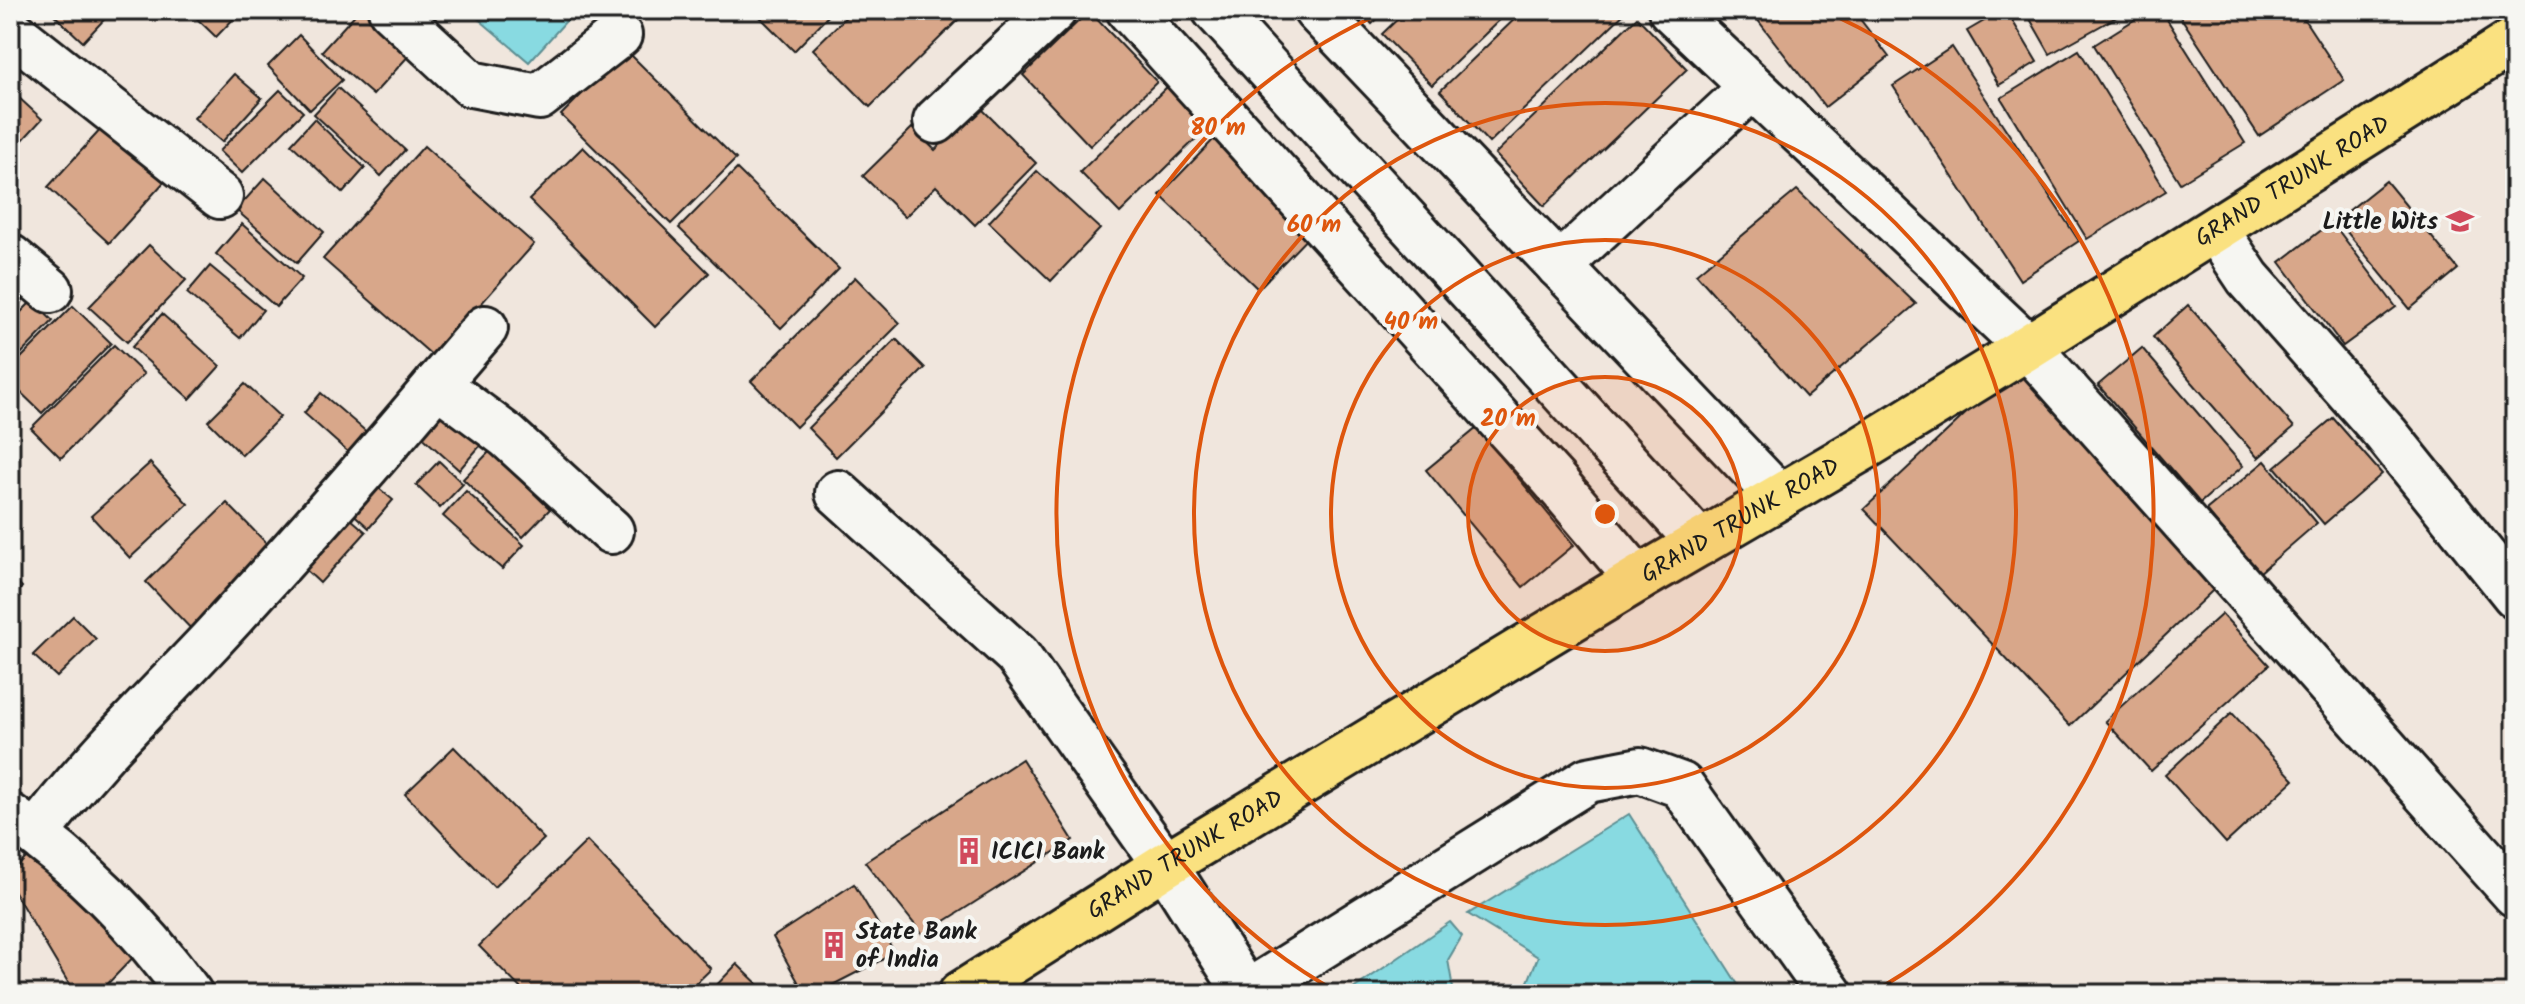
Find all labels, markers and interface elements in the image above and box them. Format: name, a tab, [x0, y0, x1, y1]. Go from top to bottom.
street label: GRAND TRUNK ROAD	[2187, 105, 2398, 258]
text: 80 m	[1190, 109, 1246, 148]
place label: Little Wits	[2323, 203, 2438, 242]
text: 60 m	[1287, 206, 1341, 245]
school or university icon: Little Wits	[2445, 206, 2475, 236]
text: 40 m	[1384, 303, 1438, 342]
text: 20 m	[1480, 400, 1536, 439]
street label: GRAND TRUNK ROAD	[1634, 448, 1848, 594]
centre of rings	[1591, 500, 1619, 528]
street label: GRAND TRUNK ROAD	[1080, 780, 1291, 931]
place label: ICICI Bank	[991, 833, 1106, 872]
building icon: ICICI Bank	[954, 836, 984, 866]
place label: State Bank of India	[856, 913, 978, 980]
building icon: State Bank of India	[819, 930, 849, 960]

